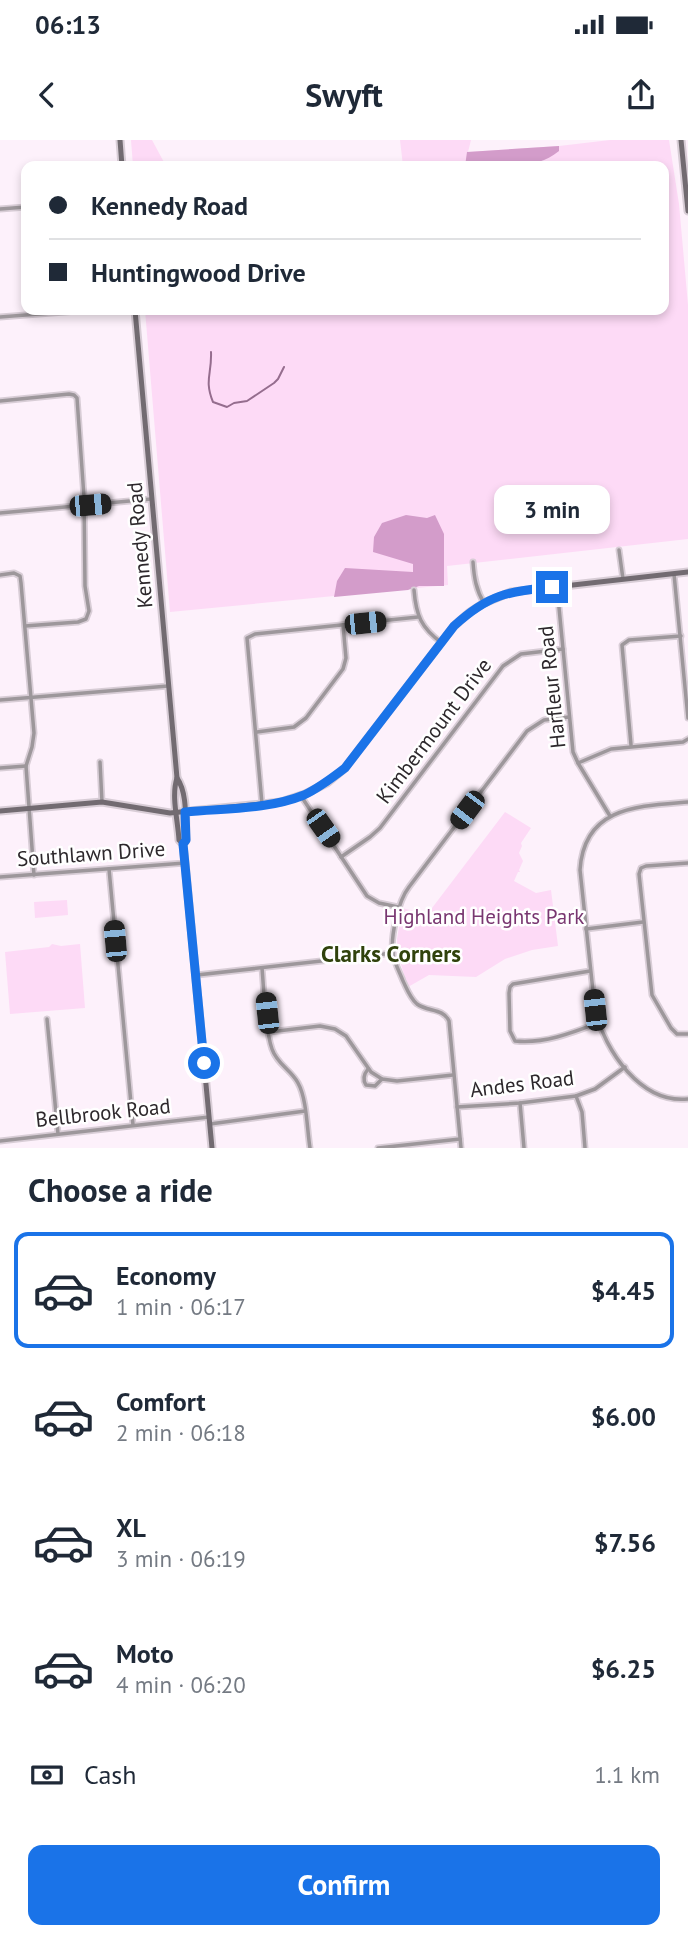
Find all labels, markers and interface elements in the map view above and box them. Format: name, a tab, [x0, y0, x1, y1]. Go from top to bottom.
text: 06:13	[35, 8, 101, 41]
text: Swyft	[305, 74, 383, 116]
icon: back	[28, 76, 66, 114]
icon: share	[622, 76, 660, 114]
text: Kennedy Road	[91, 189, 248, 222]
text: Huntingwood Drive	[91, 256, 306, 289]
street label: Kennedy Road	[121, 481, 158, 609]
callout: 3 min	[494, 486, 610, 534]
car	[69, 493, 112, 517]
text: 3 min	[524, 495, 580, 524]
route end	[536, 571, 568, 603]
car	[344, 610, 387, 636]
street label: Harfleur Road	[532, 624, 571, 750]
street label: Kimbermount Drive	[370, 652, 497, 809]
car	[446, 787, 489, 833]
car	[303, 805, 344, 851]
street label: Southlawn Drive	[16, 835, 166, 872]
park label: Highland Heights Park	[384, 903, 584, 930]
car	[103, 919, 128, 963]
district label: Clarks Corners	[321, 939, 461, 968]
car	[583, 988, 608, 1032]
car	[255, 991, 280, 1035]
route start	[188, 1047, 220, 1079]
street label: Andes Road	[468, 1064, 576, 1103]
street label: Bellbrook Road	[34, 1092, 172, 1133]
text: Choose a ride	[28, 1169, 213, 1211]
icon: car	[32, 1259, 95, 1322]
text: Economy	[116, 1259, 216, 1292]
text: $4.45	[591, 1274, 656, 1307]
text: 1 min · 06:17	[116, 1292, 246, 1321]
icon: car	[32, 1385, 95, 1448]
text: Comfort	[116, 1385, 206, 1418]
text: $6.00	[591, 1400, 656, 1433]
text: 2 min · 06:18	[116, 1418, 246, 1447]
icon: car	[32, 1511, 95, 1574]
text: XL	[116, 1511, 146, 1544]
text: $7.56	[594, 1526, 656, 1559]
text: 3 min · 06:19	[116, 1544, 246, 1573]
icon: car	[32, 1637, 95, 1700]
text: Moto	[116, 1637, 174, 1670]
text: $6.25	[591, 1652, 656, 1685]
text: 4 min · 06:20	[116, 1670, 246, 1699]
icon: cash	[28, 1756, 66, 1794]
text: Cash	[84, 1758, 136, 1791]
text: 1.1 km	[594, 1760, 660, 1789]
button: Confirm	[28, 1845, 660, 1925]

